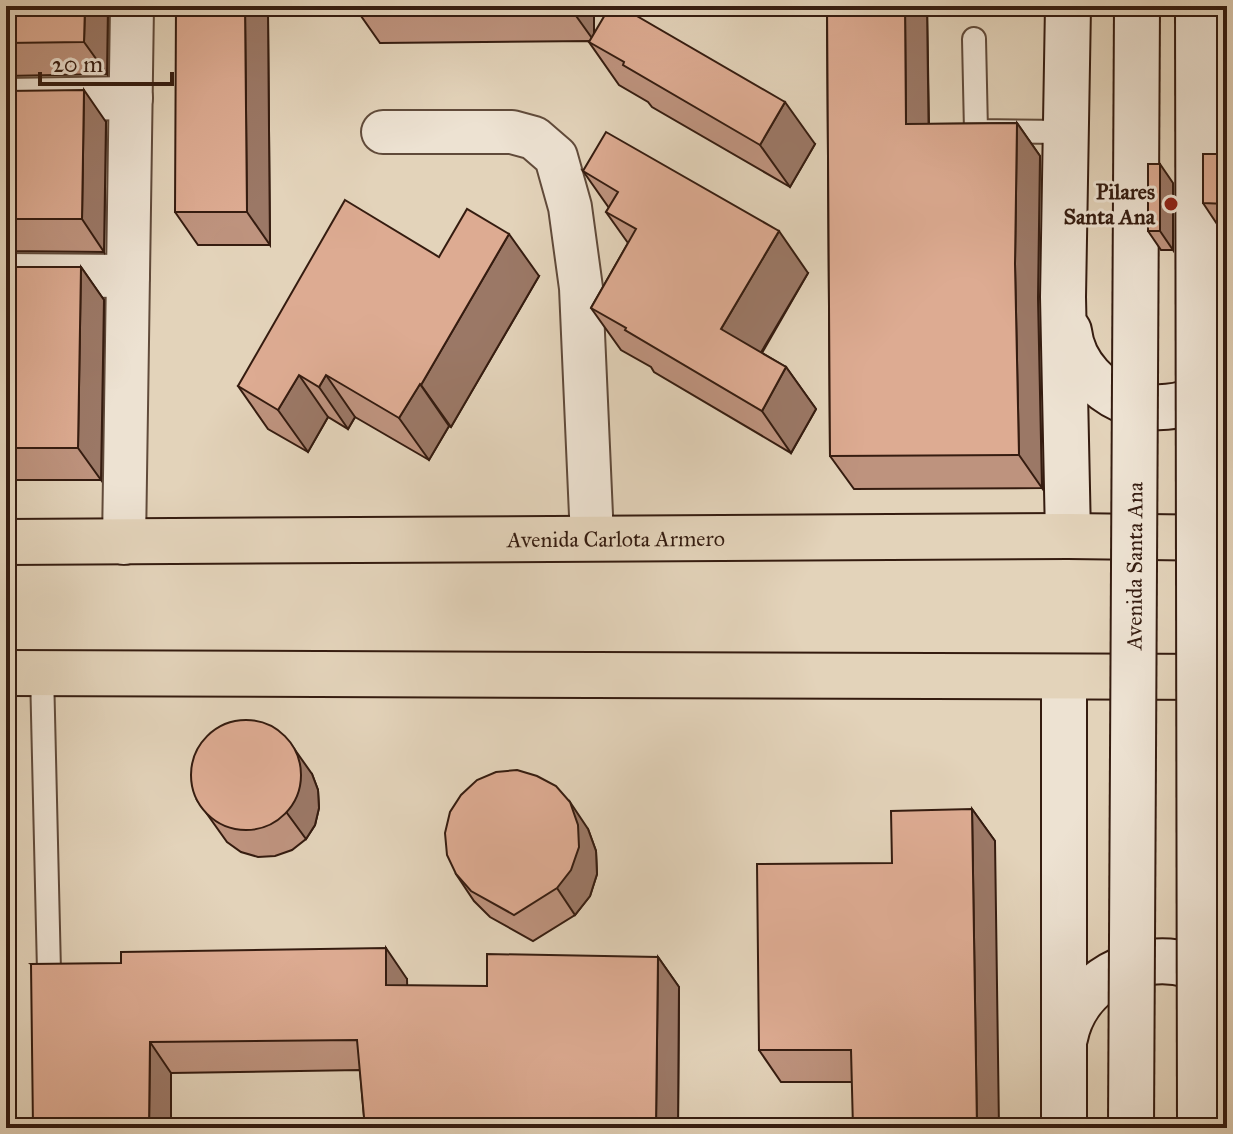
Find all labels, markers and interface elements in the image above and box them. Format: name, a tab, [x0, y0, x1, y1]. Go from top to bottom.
scale bar	[40, 36, 172, 86]
text: 20 m	[52, 49, 103, 79]
place label: Pilares Santa Ana	[1063, 178, 1156, 230]
marker: Pilares Santa Ana	[1162, 195, 1180, 213]
street label: Avenida Santa Ana	[1120, 481, 1148, 651]
street label: Avenida Carlota Armero	[506, 524, 725, 553]

